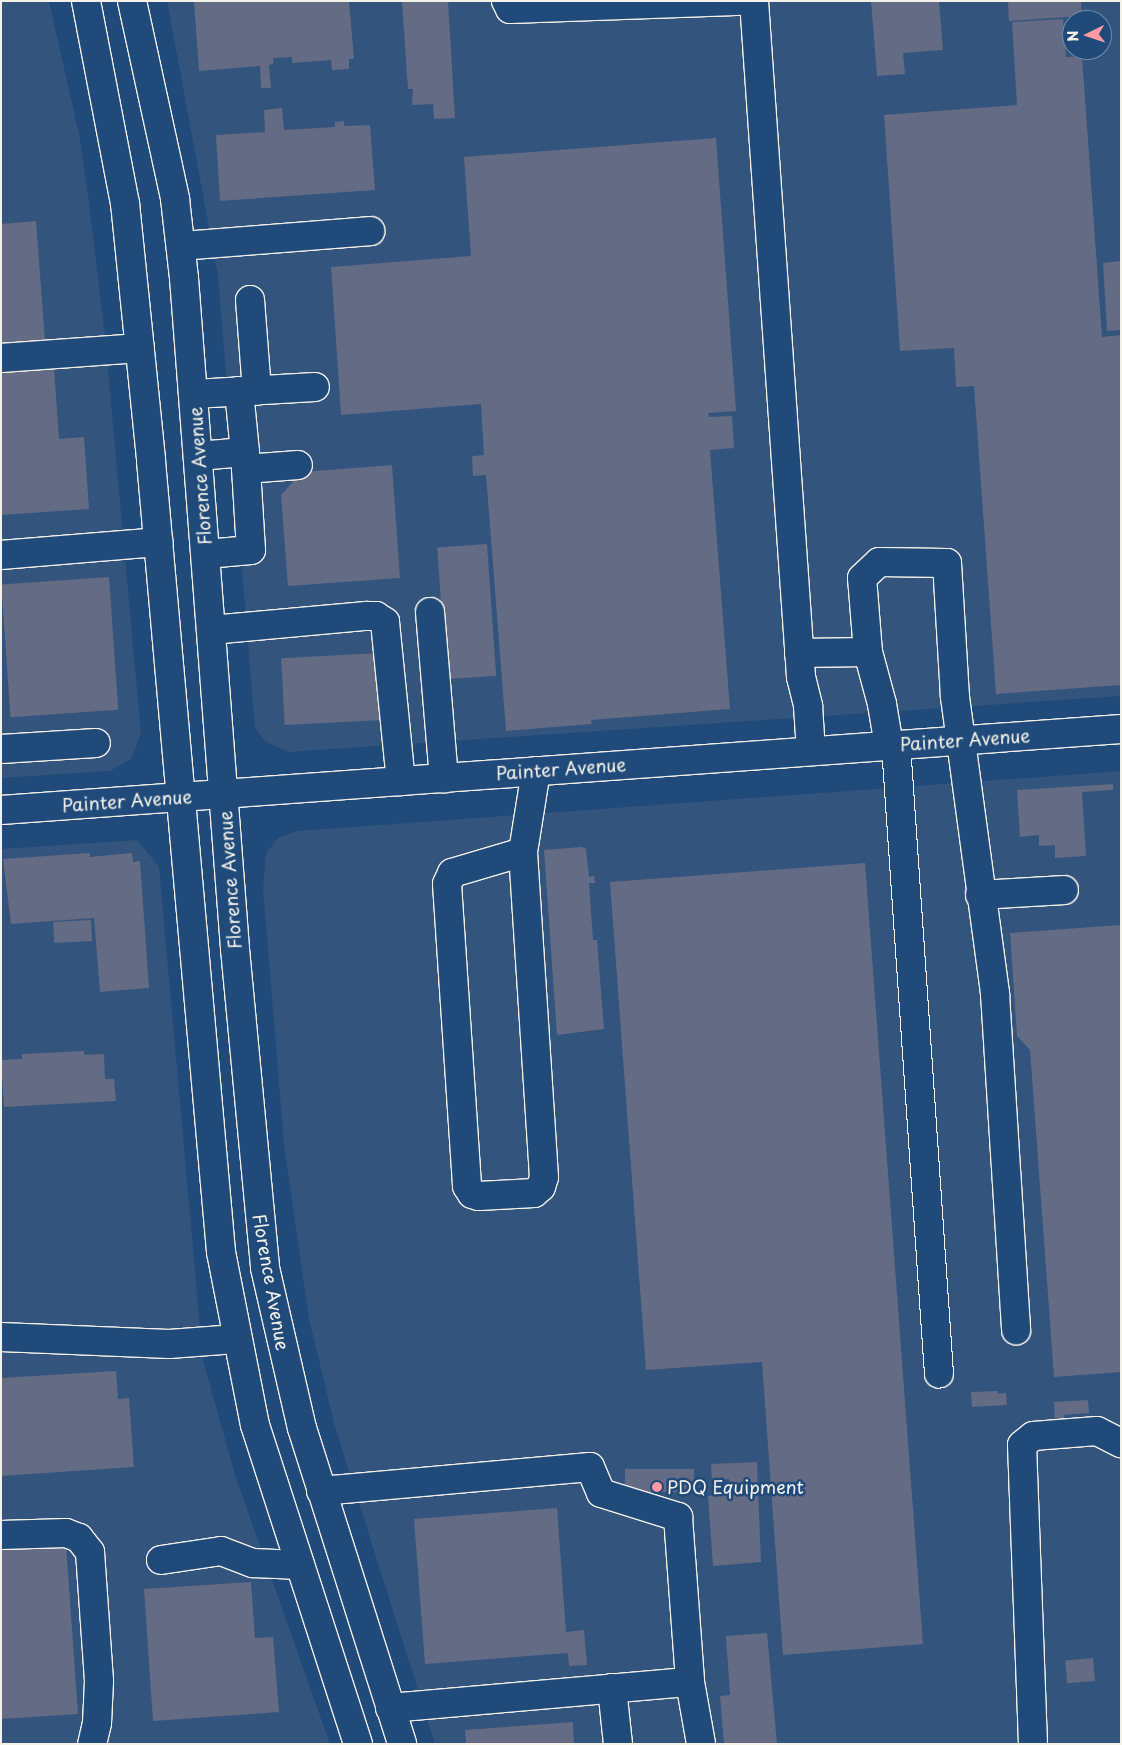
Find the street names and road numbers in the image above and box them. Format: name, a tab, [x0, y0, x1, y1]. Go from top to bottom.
street label: Florence Avenue	[184, 405, 216, 547]
street label: Painter Avenue	[899, 725, 1031, 755]
street label: Painter Avenue	[495, 754, 627, 784]
street label: Painter Avenue	[61, 786, 193, 816]
street label: Florence Avenue	[214, 809, 246, 951]
street label: Florence Avenue	[248, 1211, 294, 1353]

